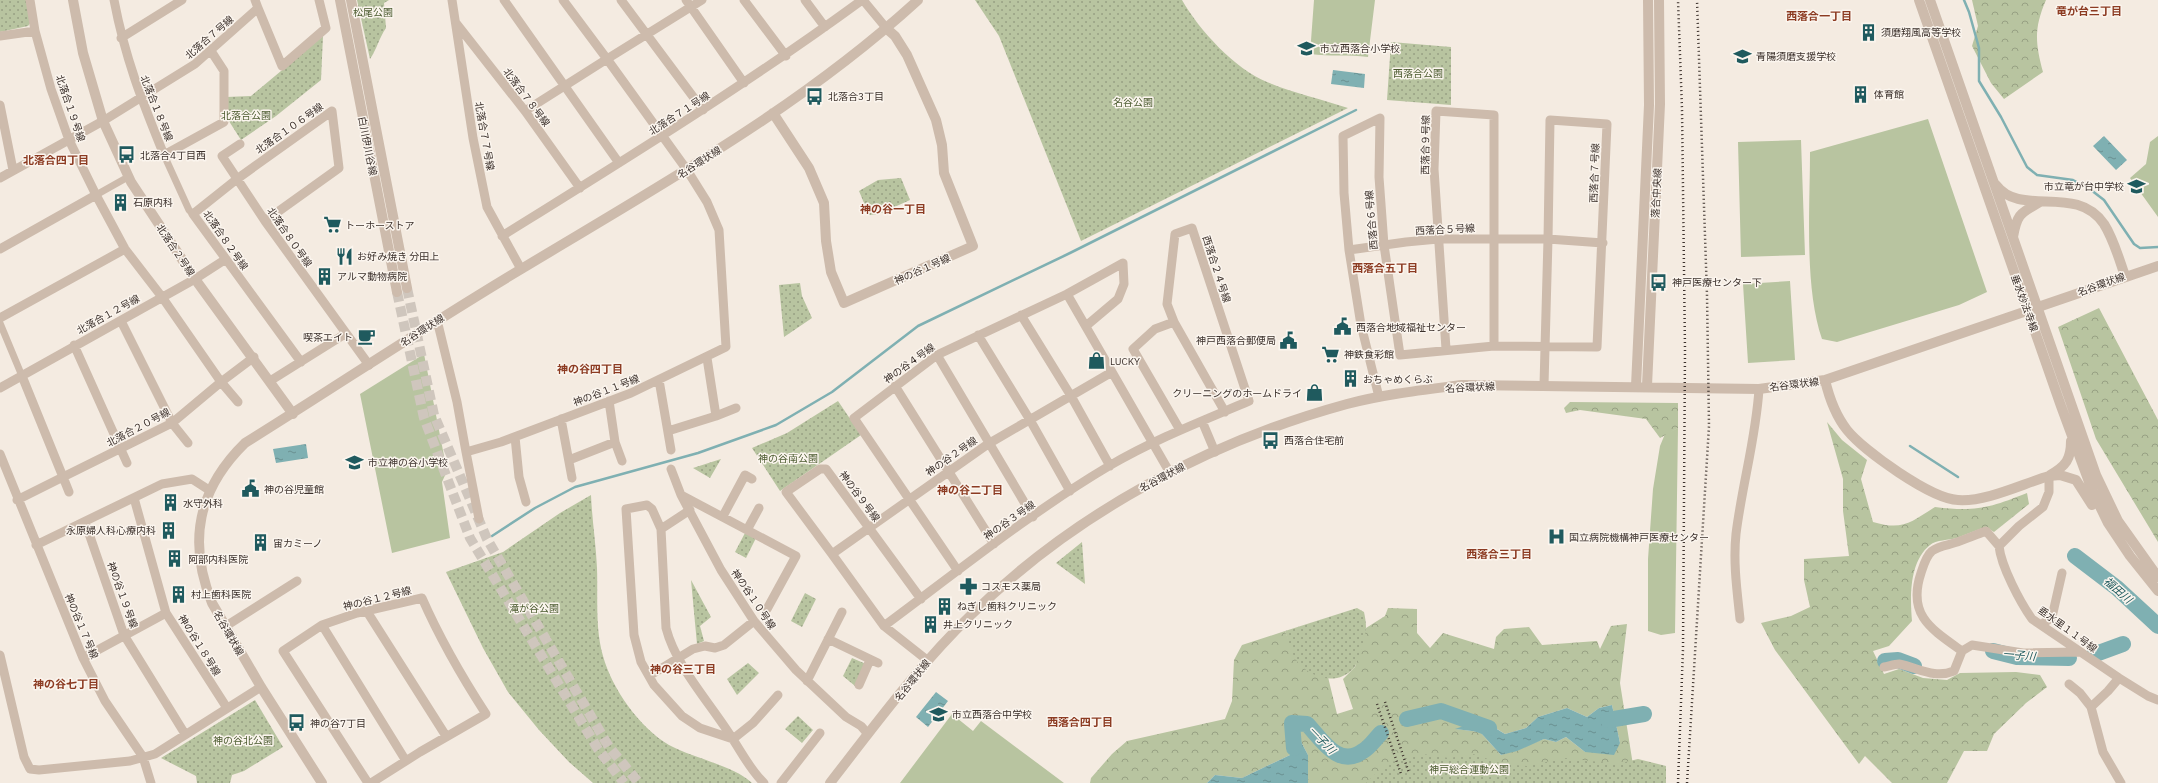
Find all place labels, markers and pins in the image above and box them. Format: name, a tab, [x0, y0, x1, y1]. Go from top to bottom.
building icon: 須磨翔風高等学校	[1858, 22, 1878, 42]
place label: 須磨翔風高等学校	[1881, 26, 1961, 39]
school or university icon: 市立西落合小学校	[1297, 38, 1317, 58]
place label: 市立西落合小学校	[1320, 42, 1400, 55]
school or university icon: 青陽須磨支援学校	[1733, 46, 1753, 66]
place label: 青陽須磨支援学校	[1756, 50, 1836, 63]
building icon: 体育館	[1851, 84, 1871, 104]
bus stop icon: 北落合3丁目	[805, 86, 825, 106]
place label: 体育館	[1874, 88, 1904, 101]
place label: 北落合3丁目	[828, 90, 884, 103]
bus stop icon: 北落合4丁目西	[117, 145, 137, 165]
place label: 北落合4丁目西	[140, 149, 206, 162]
school or university icon: 市立竜が台中学校	[2127, 176, 2147, 196]
place label: 市立竜が台中学校	[2044, 180, 2124, 193]
building icon: 石原内科	[110, 192, 130, 212]
place label: 石原内科	[133, 196, 173, 209]
supermarket icon: トーホーストア	[322, 215, 342, 235]
place label: トーホーストア	[345, 219, 415, 232]
restaurant icon: お好み焼き 分田上	[334, 246, 354, 266]
place label: お好み焼き 分田上	[357, 250, 439, 263]
building icon: アルマ動物病院	[314, 266, 334, 286]
place label: アルマ動物病院	[337, 270, 407, 283]
bus stop icon: 神戸医療センター下	[1649, 272, 1669, 292]
place label: 神戸医療センター下	[1672, 276, 1762, 289]
public building icon: 西落合地域福祉センター	[1333, 317, 1353, 337]
place label: 西落合地域福祉センター	[1356, 321, 1466, 334]
cafe icon: 喫茶エイト	[356, 327, 376, 347]
public building icon: 神戸西落合郵便局	[1279, 330, 1299, 350]
place label: 喫茶エイト	[303, 331, 353, 344]
place label: 神戸西落合郵便局	[1196, 334, 1276, 347]
supermarket icon: 神鉄食彩館	[1321, 344, 1341, 364]
place label: 神鉄食彩館	[1344, 348, 1394, 361]
shop icon: LUCKY	[1087, 351, 1107, 371]
place label: LUCKY	[1110, 355, 1140, 368]
building icon: おちゃめくらぶ	[1340, 369, 1360, 389]
place label: おちゃめくらぶ	[1363, 373, 1433, 386]
shop icon: クリーニングのホームドライ	[1305, 383, 1325, 403]
place label: クリーニングのホームドライ	[1172, 387, 1302, 400]
bus stop icon: 西落合住宅前	[1261, 430, 1281, 450]
place label: 西落合住宅前	[1284, 434, 1344, 447]
school or university icon: 市立神の谷小学校	[345, 452, 365, 472]
place label: 市立神の谷小学校	[368, 456, 448, 469]
public building icon: 神の谷児童館	[241, 479, 261, 499]
place label: 神の谷児童館	[264, 483, 324, 496]
building icon: 水守外科	[160, 493, 180, 513]
place label: 水守外科	[183, 497, 223, 510]
building icon: 永原婦人科心療内科	[159, 520, 179, 540]
place label: 永原婦人科心療内科	[66, 524, 156, 537]
hospital icon: 国立病院機構神戸医療センター	[1546, 527, 1566, 547]
place label: 国立病院機構神戸医療センター	[1569, 531, 1709, 544]
building icon: 宙カミーノ	[250, 533, 270, 553]
place label: 宙カミーノ	[273, 537, 322, 550]
building icon: 阿部内科医院	[165, 549, 185, 569]
place label: 阿部内科医院	[188, 553, 248, 566]
pharmacy icon: コスモス薬局	[958, 576, 978, 596]
place label: コスモス薬局	[981, 580, 1041, 593]
building icon: 村上歯科医院	[168, 584, 188, 604]
place label: 村上歯科医院	[191, 588, 251, 601]
building icon: ねぎし歯科クリニック	[934, 596, 954, 616]
place label: ねぎし歯科クリニック	[957, 600, 1057, 613]
building icon: 井上クリニック	[920, 614, 940, 634]
place label: 井上クリニック	[943, 618, 1013, 631]
school or university icon: 市立西落合中学校	[929, 704, 949, 724]
place label: 市立西落合中学校	[952, 708, 1032, 721]
bus stop icon: 神の谷7丁目	[287, 713, 307, 733]
place label: 神の谷7丁目	[310, 717, 366, 730]

